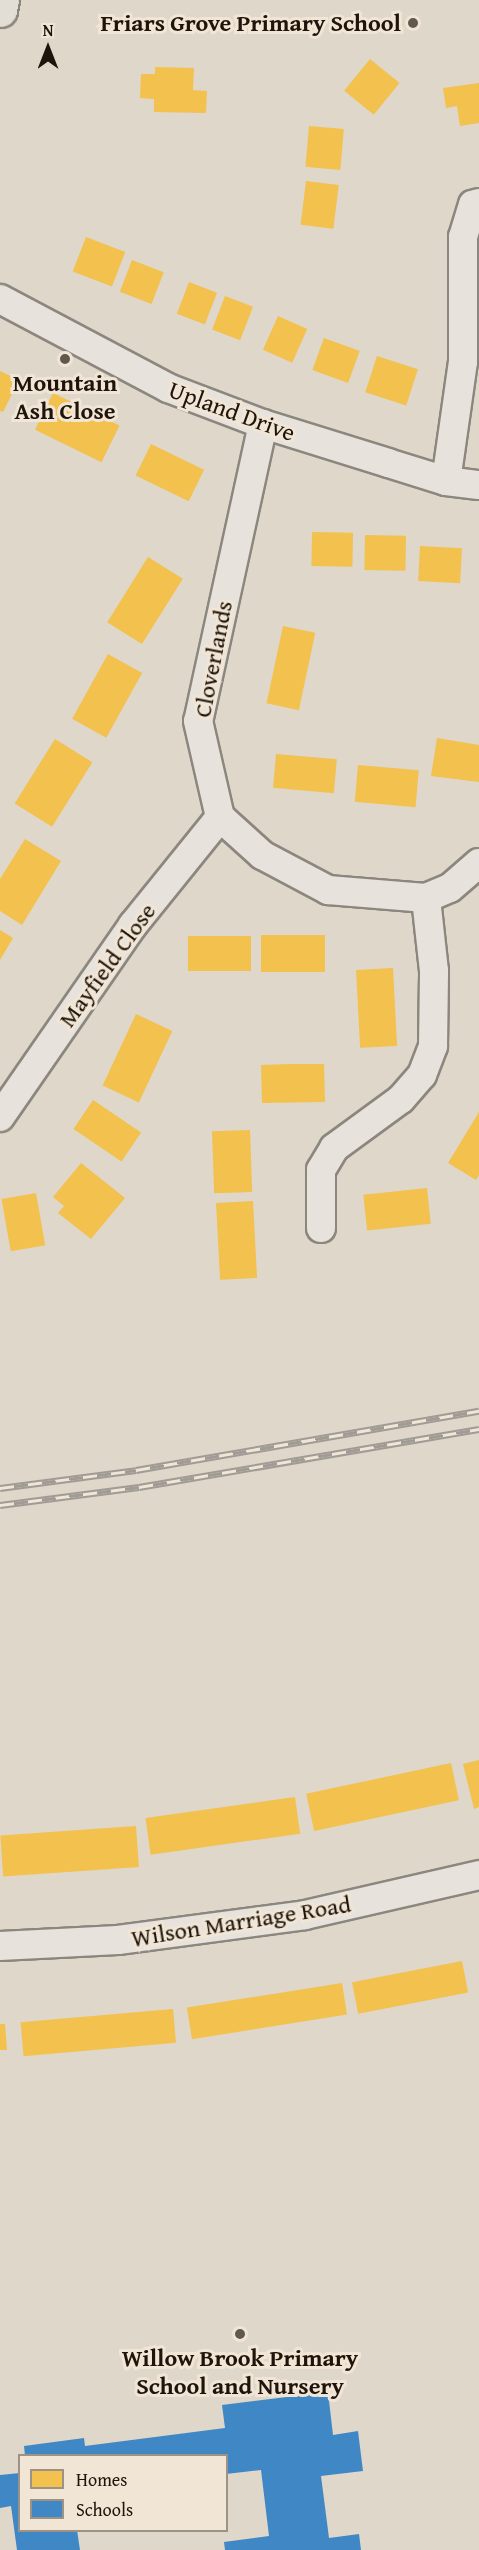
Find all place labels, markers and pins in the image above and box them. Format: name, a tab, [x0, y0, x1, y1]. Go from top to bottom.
place label: Friars Grove Primary School	[100, 9, 401, 37]
marker: Friars Grove Primary School	[406, 16, 420, 30]
marker: Mountain Ash Close	[58, 352, 72, 366]
place label: Mountain Ash Close	[13, 369, 117, 425]
marker: Willow Brook Primary School and Nursery	[233, 2327, 247, 2341]
place label: Willow Brook Primary School and Nursery	[122, 2344, 358, 2400]

